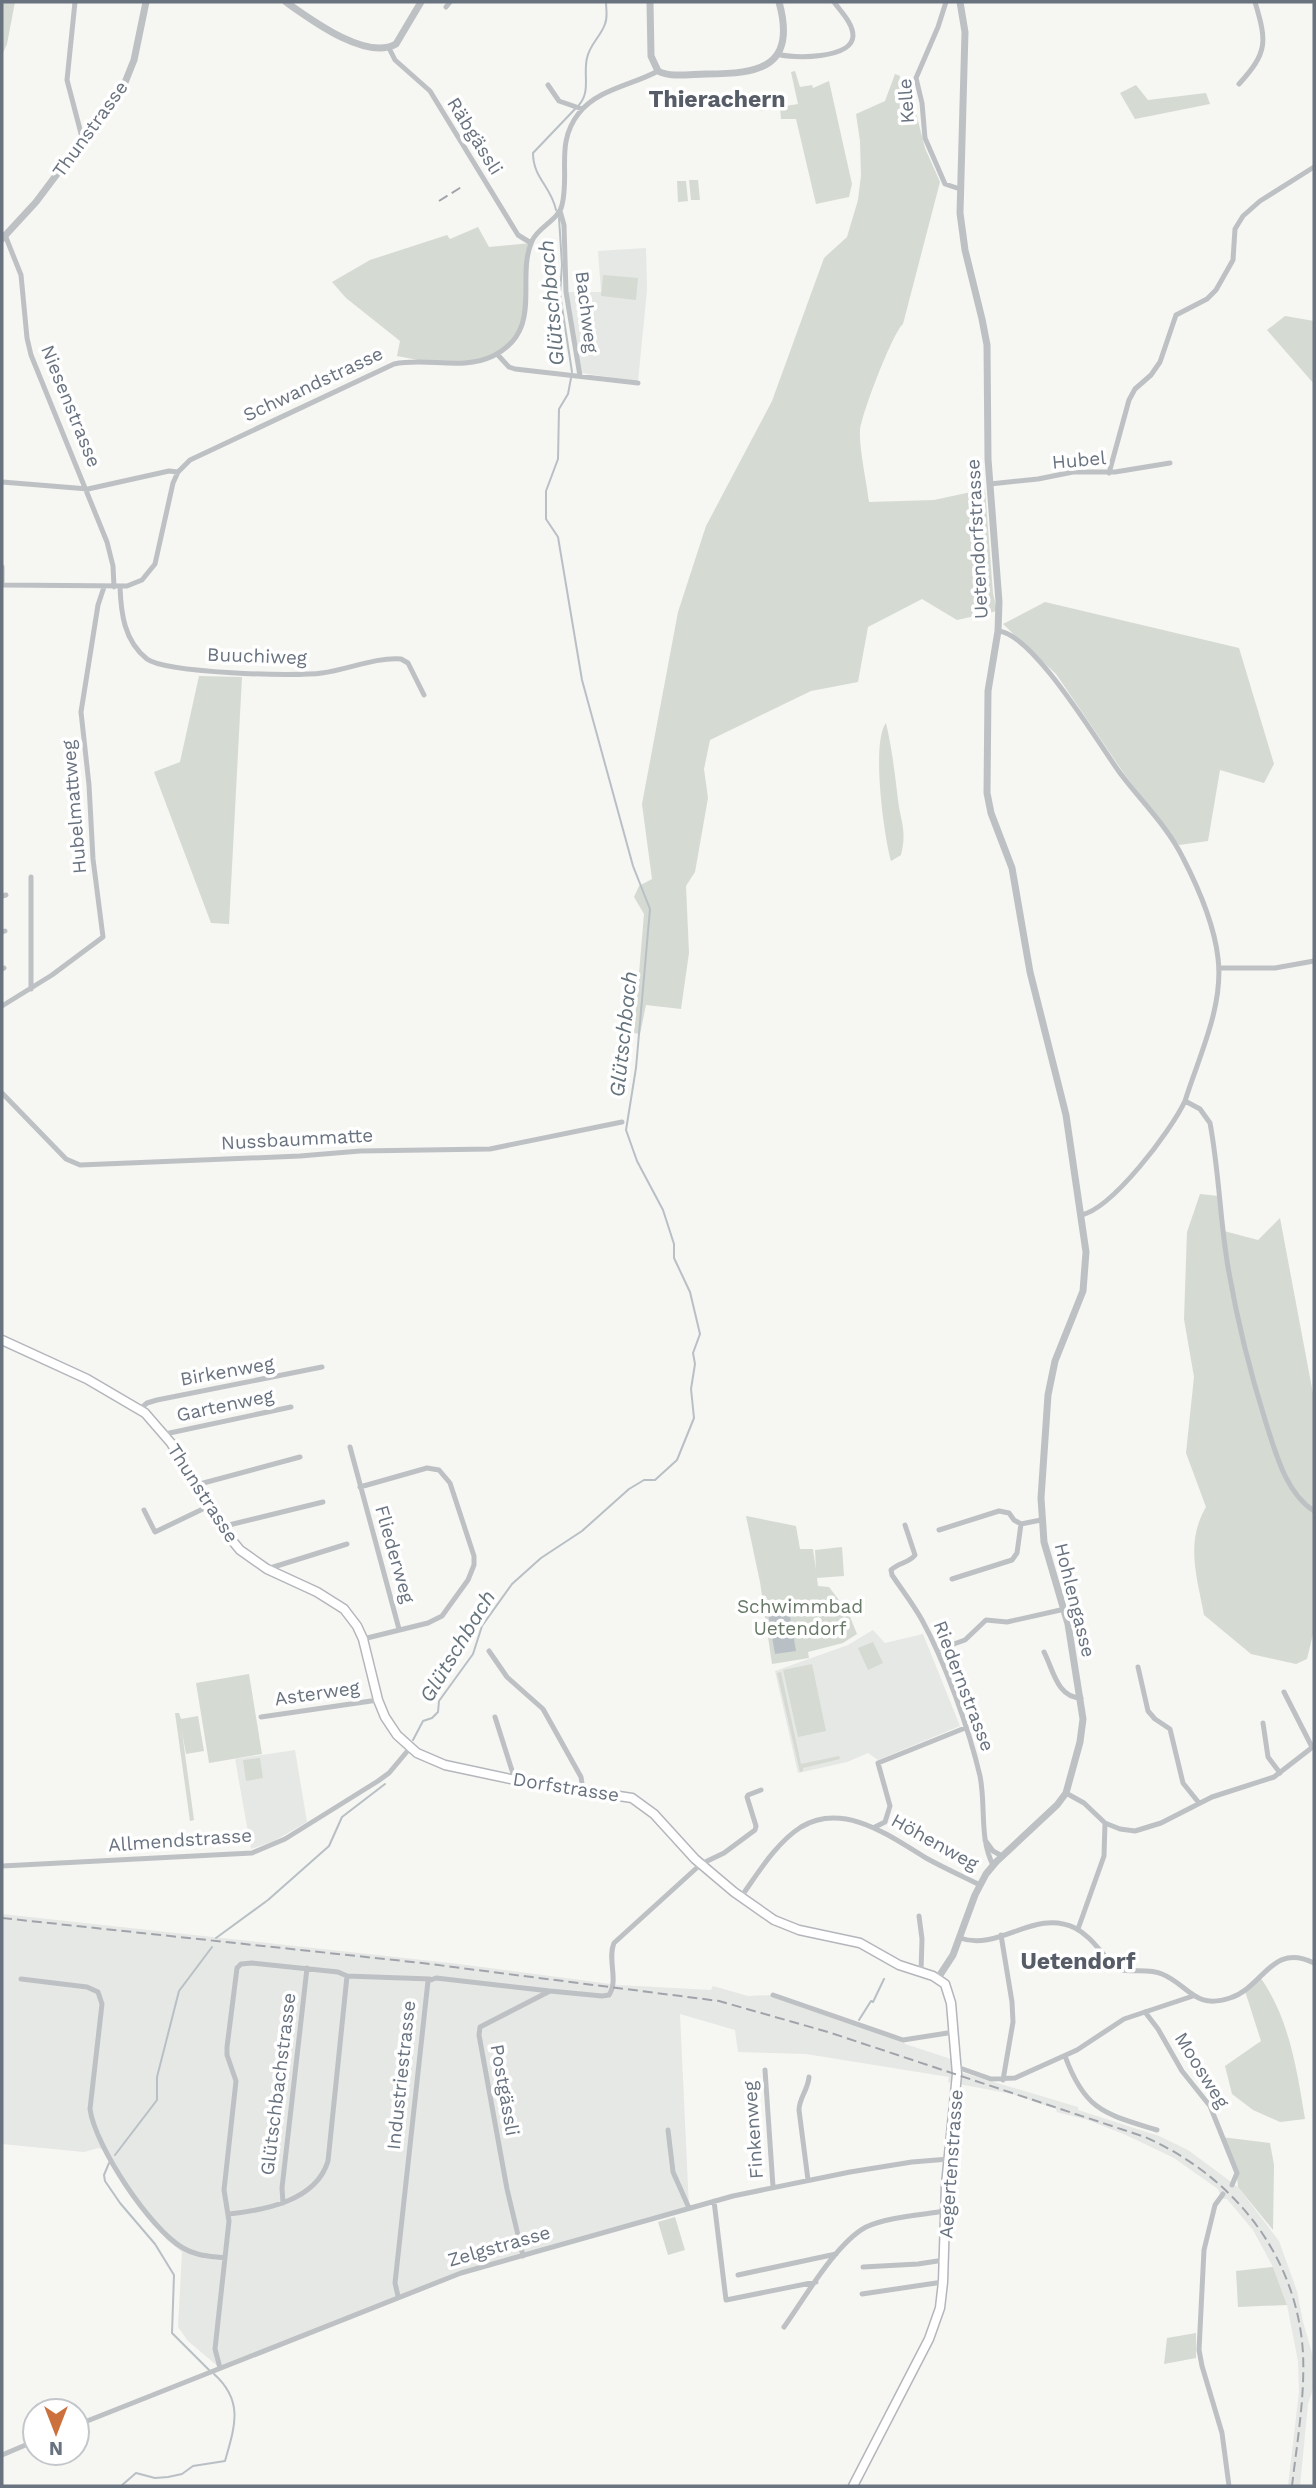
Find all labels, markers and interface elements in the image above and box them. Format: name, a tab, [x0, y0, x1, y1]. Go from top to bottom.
street label: Thunstrasse	[47, 76, 133, 182]
street label: Kelle	[893, 78, 919, 124]
district label: Thierachern	[649, 86, 785, 113]
street label: Räbgässli	[442, 93, 508, 179]
water label: Glütschbach	[533, 239, 569, 367]
street label: Bachweg	[571, 270, 604, 355]
street label: Niesenstrasse	[36, 341, 106, 471]
street label: Schwandstrasse	[239, 342, 387, 426]
street label: Hubel	[1051, 446, 1107, 474]
street label: Uetendorfstrasse	[961, 458, 993, 620]
street label: Buuchiweg	[207, 643, 308, 669]
street label: Hubelmattweg	[57, 738, 91, 875]
water label: Glütschbach	[604, 970, 642, 1098]
street label: Nussbaummatte	[220, 1124, 374, 1154]
street label: Birkenweg	[178, 1351, 277, 1391]
street label: Gartenweg	[174, 1383, 277, 1427]
street label: Thunstrasse	[162, 1439, 244, 1547]
street label: Fliederweg	[370, 1502, 420, 1606]
street label: Hohlengasse	[1050, 1540, 1100, 1660]
water label: Glütschbach	[414, 1585, 500, 1707]
park label: Schwimmbad Uetendorf	[737, 1595, 863, 1640]
street label: Riedernstrasse	[929, 1617, 999, 1755]
street label: Asterweg	[273, 1676, 362, 1710]
street label: Dorfstrasse	[511, 1767, 621, 1807]
street label: Höhenweg	[887, 1809, 983, 1876]
street label: Allmendstrasse	[107, 1824, 253, 1856]
district label: Uetendorf	[1021, 1948, 1136, 1975]
street label: Glütschbachstrasse	[255, 1991, 301, 2177]
street label: Industriestrasse	[382, 1999, 420, 2151]
street label: Moosweg	[1170, 2028, 1235, 2113]
street label: Postgässli	[486, 2042, 524, 2138]
street label: Finkenweg	[738, 2079, 768, 2180]
street label: Aegertenstrasse	[934, 2089, 968, 2239]
street label: Zelgstrasse	[445, 2220, 553, 2272]
north arrow	[21, 2397, 91, 2467]
text: N	[49, 2437, 63, 2460]

